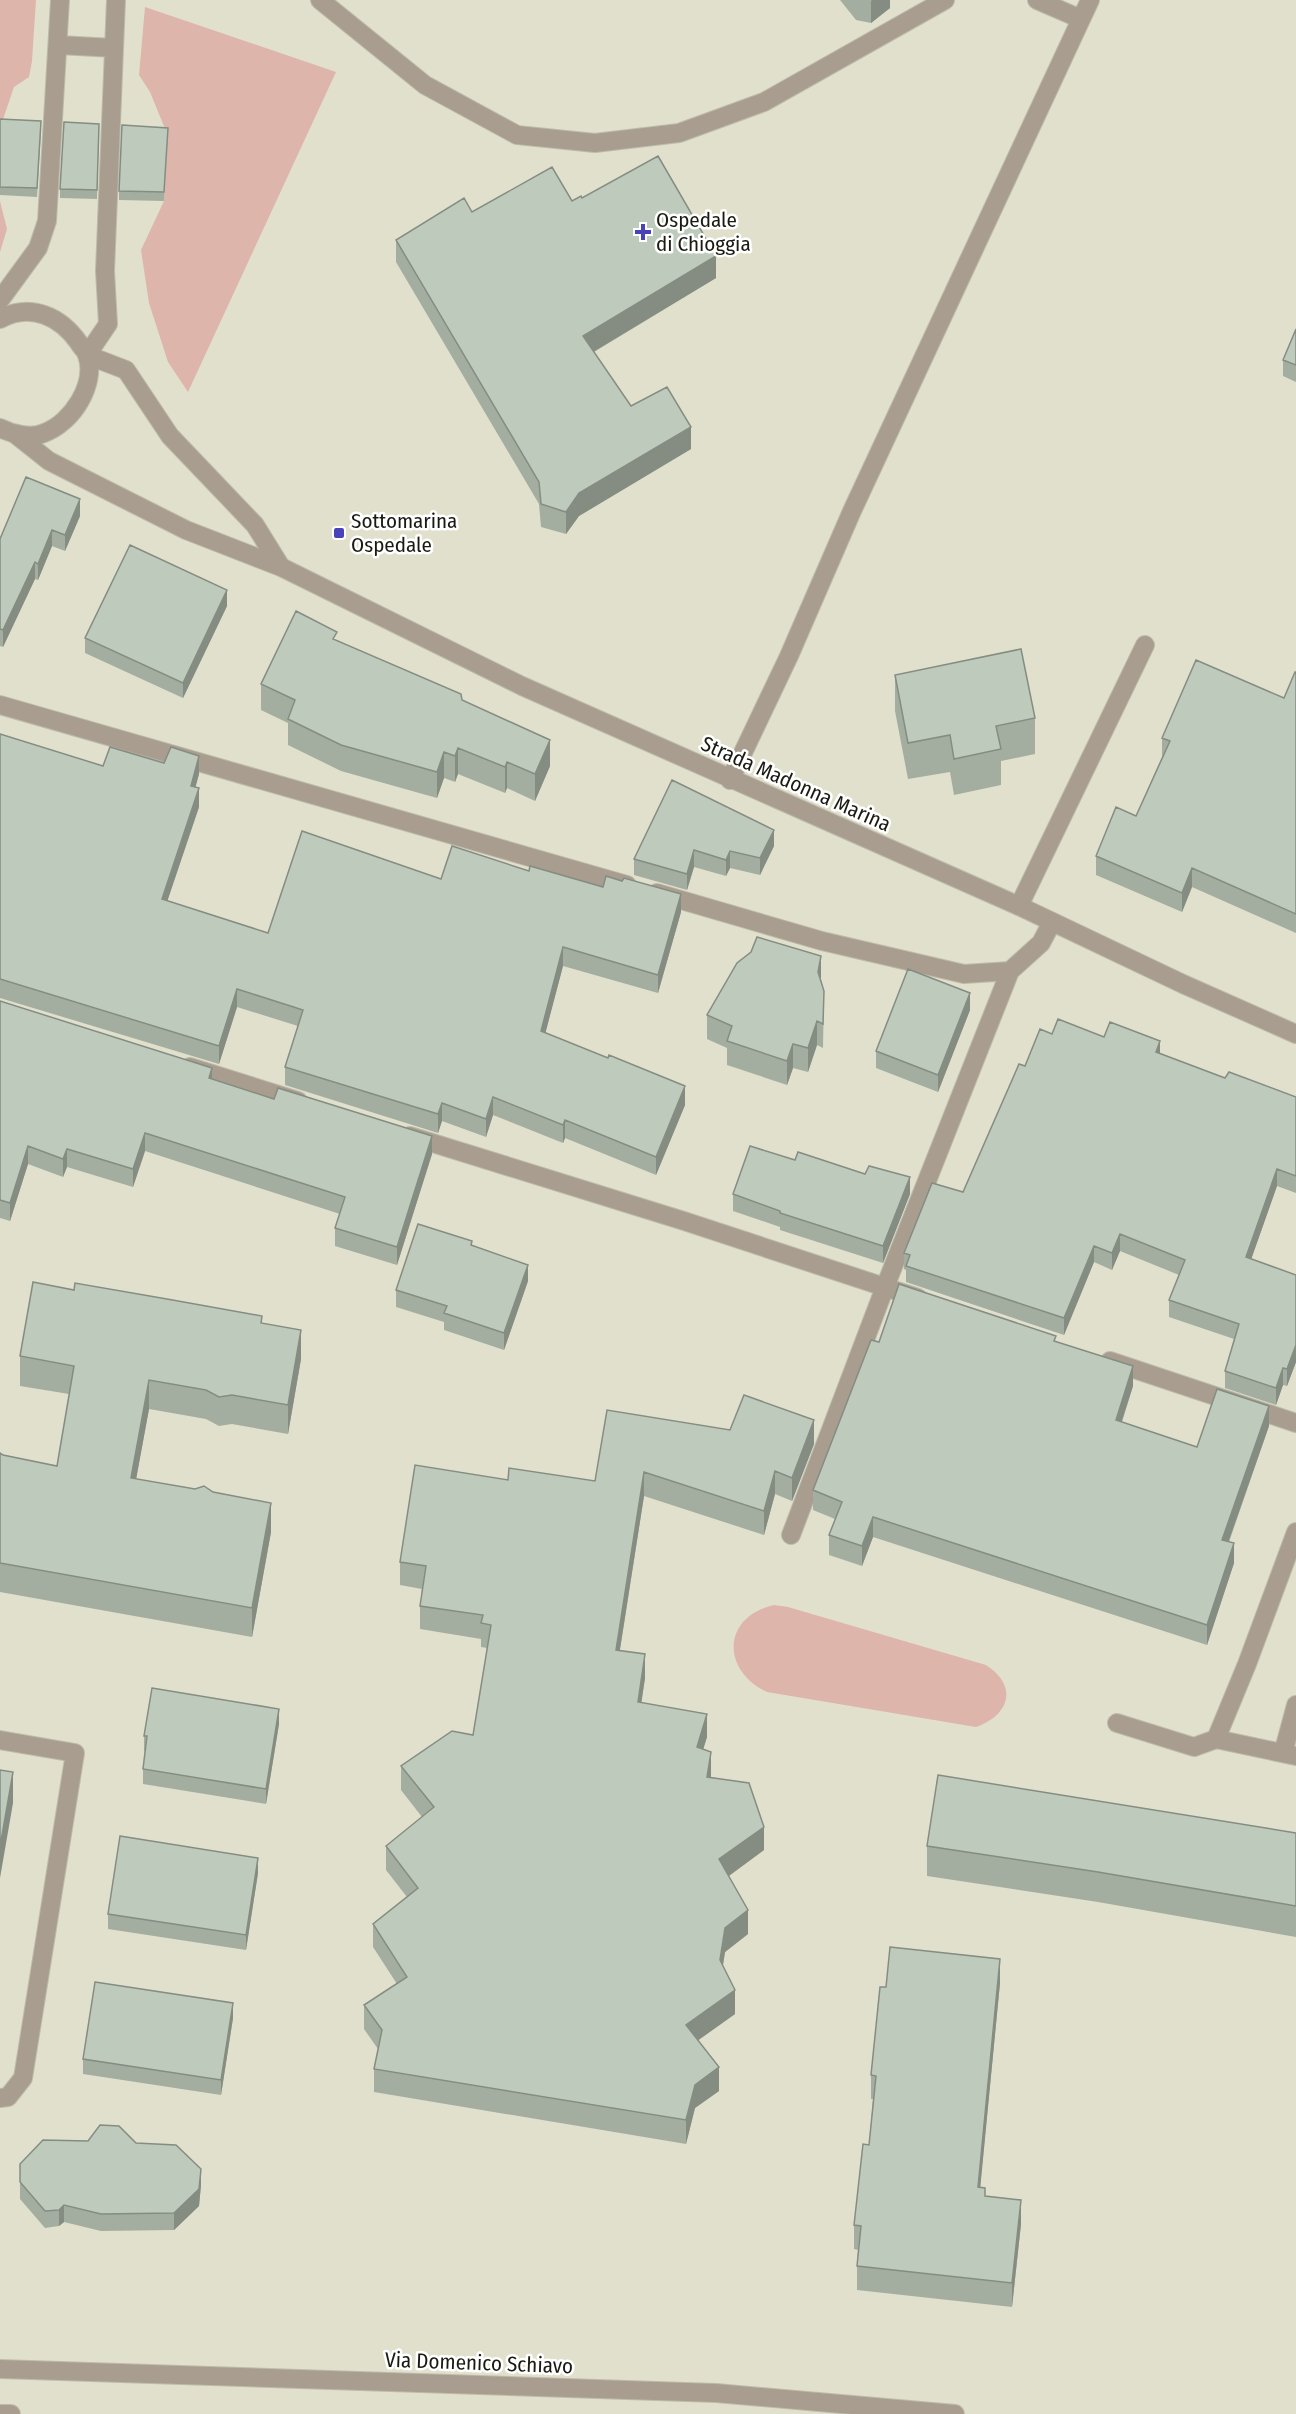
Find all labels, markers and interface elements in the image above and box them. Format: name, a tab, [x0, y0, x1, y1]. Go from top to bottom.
place label: Ospedale di Chioggia	[656, 207, 751, 257]
marker: Ospedale di Chioggia	[634, 223, 652, 241]
place label: Sottomarina Ospedale	[351, 508, 457, 558]
marker: Sottomarina Ospedale	[332, 526, 346, 540]
street label: Strada Madonna Marina	[697, 730, 895, 838]
street label: Via Domenico Schiavo	[385, 2347, 573, 2379]

